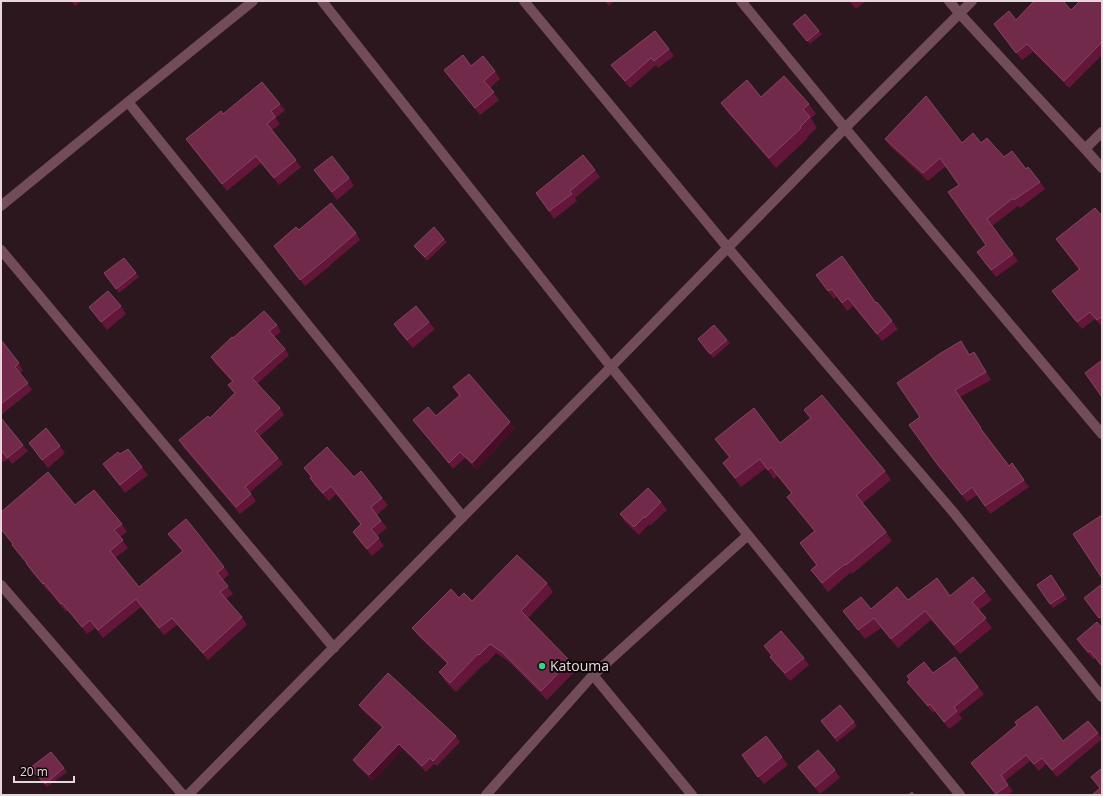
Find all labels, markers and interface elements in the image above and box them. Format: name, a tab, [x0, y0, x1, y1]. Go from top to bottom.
place label: Katouma	[550, 656, 609, 675]
marker: Katouma	[537, 661, 547, 671]
scale bar	[14, 758, 74, 784]
text: 20 m	[20, 763, 48, 780]

